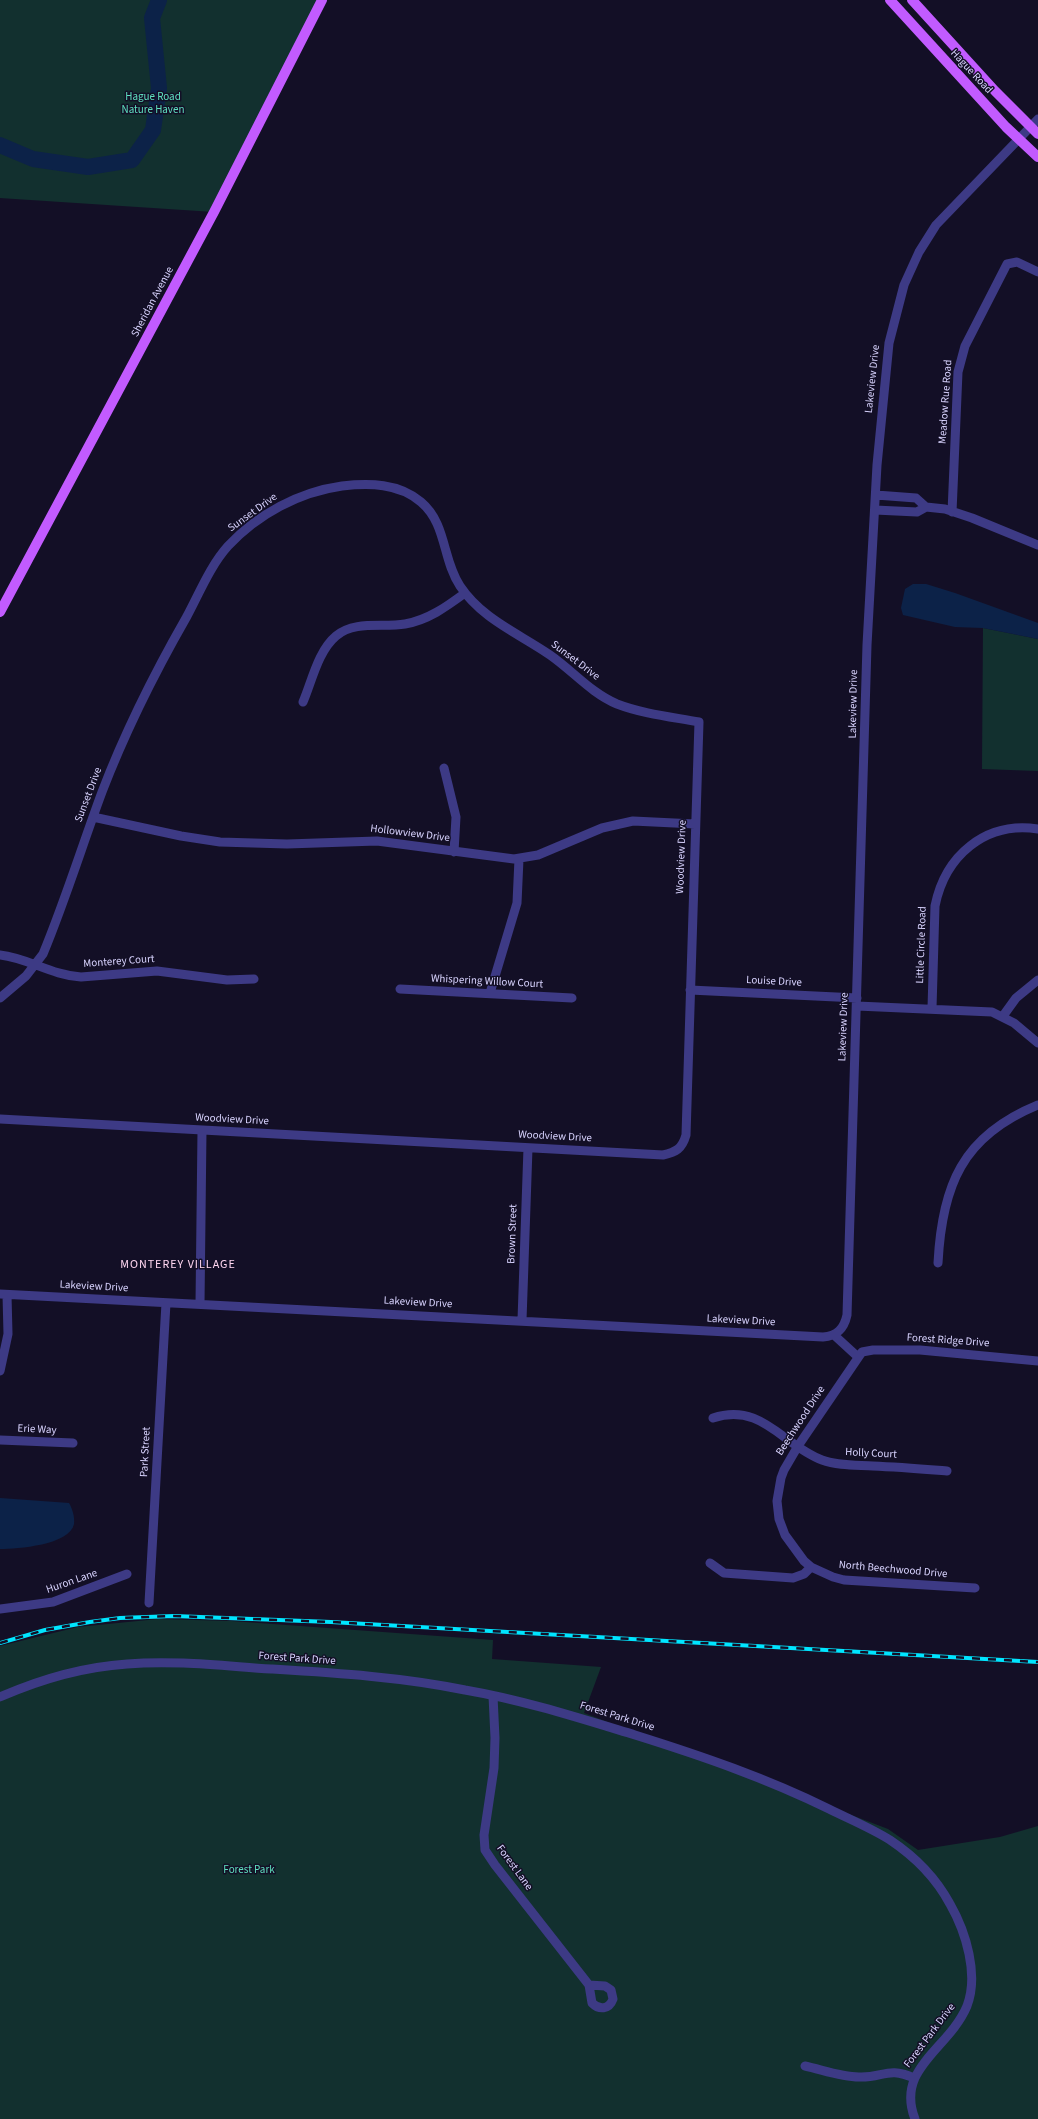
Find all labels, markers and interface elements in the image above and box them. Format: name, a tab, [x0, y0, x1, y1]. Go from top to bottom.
street label: Hague Road	[947, 47, 995, 97]
park label: Hague Road Nature Haven	[122, 91, 184, 117]
street label: Sheridan Avenue	[129, 265, 177, 339]
street label: Lakeview Drive	[863, 344, 883, 414]
street label: Meadow Rue Road	[936, 359, 956, 445]
street label: Sunset Drive	[226, 491, 280, 535]
street label: Sunset Drive	[548, 638, 602, 684]
street label: Lakeview Drive	[847, 669, 861, 739]
street label: Sunset Drive	[73, 766, 105, 824]
street label: Woodview Drive	[674, 820, 690, 894]
street label: Hollowview Drive	[370, 823, 450, 845]
street label: Little Circle Road	[914, 906, 930, 984]
street label: Monterey Court	[83, 953, 155, 971]
street label: Whispering Willow Court	[430, 972, 544, 992]
street label: Louise Drive	[746, 974, 802, 990]
street label: Lakeview Drive	[836, 992, 852, 1062]
street label: Woodview Drive	[195, 1111, 269, 1129]
street label: Woodview Drive	[518, 1128, 592, 1146]
street label: Brown Street	[505, 1204, 521, 1264]
district label: MONTEREY VILLAGE	[120, 1258, 236, 1272]
street label: Lakeview Drive	[59, 1279, 129, 1295]
street label: Lakeview Drive	[383, 1295, 453, 1311]
street label: Lakeview Drive	[706, 1313, 776, 1329]
street label: Forest Ridge Drive	[906, 1332, 990, 1350]
street label: Beechwood Drive	[774, 1384, 828, 1458]
street label: Erie Way	[17, 1422, 57, 1438]
street label: Park Street	[138, 1427, 154, 1477]
street label: Holly Court	[845, 1446, 897, 1462]
street label: North Beechwood Drive	[838, 1559, 948, 1581]
street label: Huron Lane	[45, 1567, 99, 1597]
street label: Forest Park Drive	[258, 1650, 336, 1668]
street label: Forest Park Drive	[578, 1699, 656, 1735]
street label: Forest Lane	[493, 1843, 535, 1893]
park label: Forest Park	[223, 1864, 275, 1878]
street label: Forest Park Drive	[901, 2001, 959, 2071]

